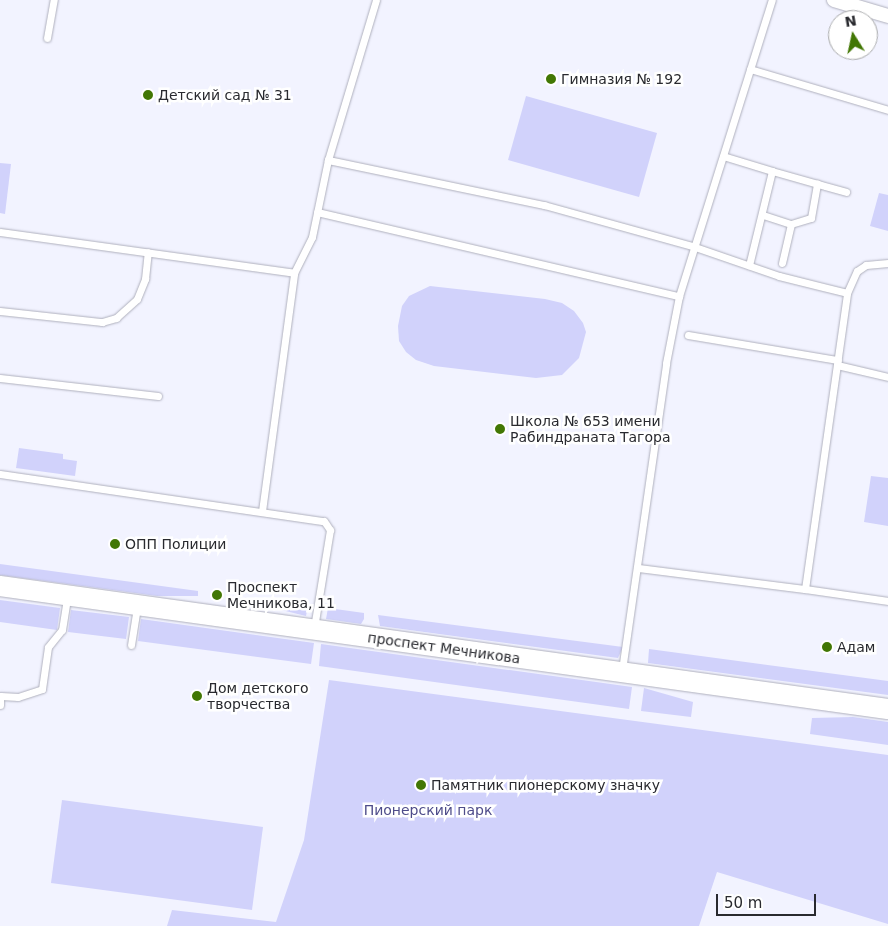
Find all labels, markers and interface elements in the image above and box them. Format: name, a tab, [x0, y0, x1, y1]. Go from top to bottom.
north arrow	[828, 10, 878, 60]
text: N	[843, 12, 858, 30]
place label: Гимназия № 192	[561, 71, 682, 87]
marker: Гимназия № 192	[545, 73, 557, 85]
place label: Детский сад № 31	[158, 87, 292, 103]
marker: Детский сад № 31	[142, 89, 154, 101]
place label: Школа № 653 имени Рабиндраната Тагора	[510, 413, 670, 446]
marker: Школа № 653 имени Рабиндраната Тагора	[494, 423, 506, 435]
place label: ОПП Полиции	[125, 536, 226, 552]
marker: ОПП Полиции	[109, 538, 121, 550]
place label: Проспект Мечникова, 11	[227, 579, 335, 612]
marker: Проспект Мечникова, 11	[211, 589, 223, 601]
street label: проспект Мечникова	[366, 629, 522, 667]
place label: Адам	[837, 639, 875, 655]
marker: Адам	[821, 641, 833, 653]
place label: Дом детского творчества	[207, 680, 309, 712]
marker: Дом детского творчества	[191, 690, 203, 702]
place label: Памятник пионерскому значку	[431, 777, 660, 793]
marker: Памятник пионерскому значку	[415, 779, 427, 791]
park label: Пионерский парк	[364, 802, 492, 818]
scale bar	[718, 884, 818, 916]
text: 50 m	[724, 894, 762, 912]

